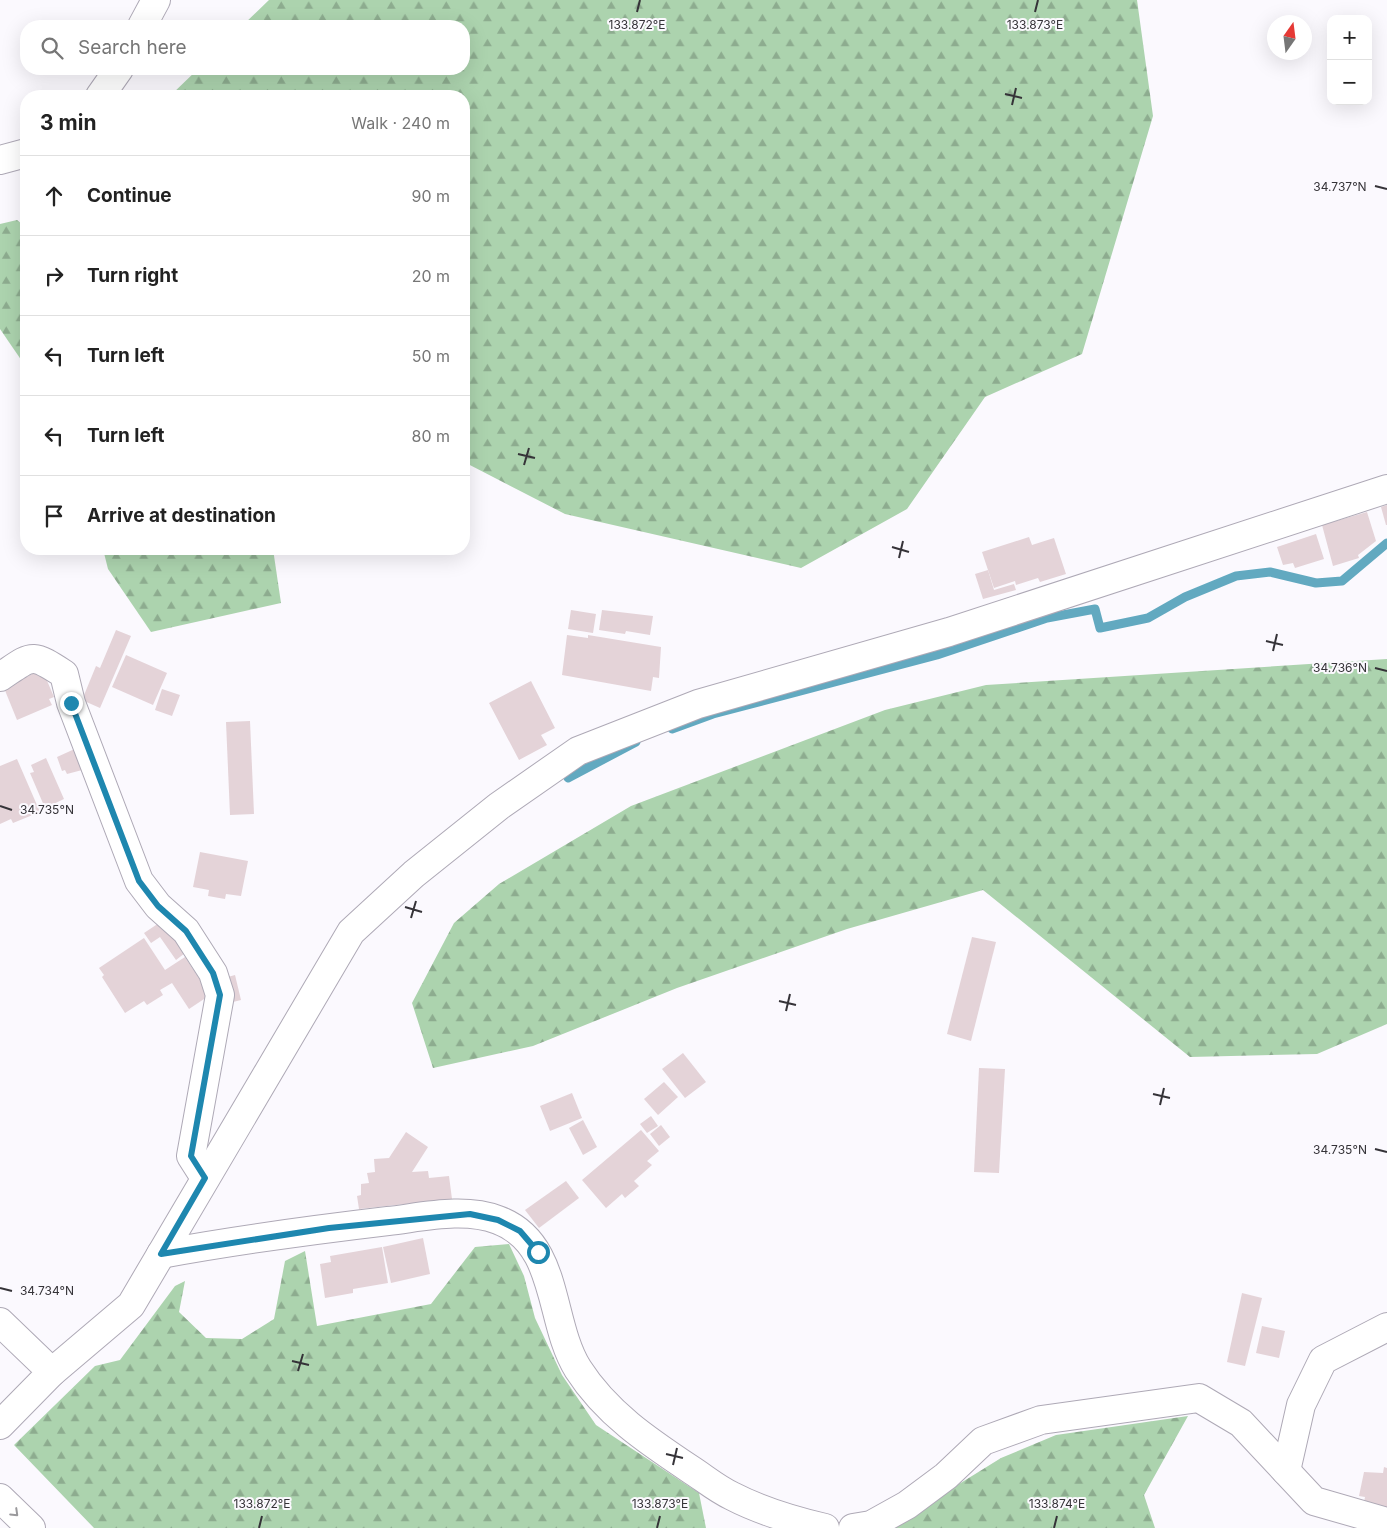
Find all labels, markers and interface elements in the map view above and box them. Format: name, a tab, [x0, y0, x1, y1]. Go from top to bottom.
north arrow	[1267, 15, 1312, 60]
map controls	[1327, 15, 1372, 105]
button: +	[1327, 15, 1372, 60]
text: 133.872°E	[609, 17, 665, 32]
text: 133.873°E	[1007, 17, 1063, 32]
search box	[20, 20, 470, 75]
icon: search	[38, 34, 66, 62]
text: Search here	[78, 36, 187, 59]
button: −	[1327, 60, 1372, 105]
text: 3 min	[40, 110, 96, 135]
text: Walk · 240 m	[351, 113, 450, 133]
text: 34.737°N	[1313, 179, 1367, 194]
icon: ahead	[40, 182, 68, 210]
text: Continue	[87, 184, 172, 207]
text: 90 m	[411, 186, 450, 206]
icon: right	[40, 262, 68, 290]
text: Turn right	[87, 264, 178, 287]
text: 20 m	[412, 266, 450, 286]
icon: left	[40, 342, 68, 370]
text: Turn left	[87, 344, 165, 367]
text: 50 m	[412, 346, 450, 366]
icon: left	[40, 422, 68, 450]
text: Turn left	[87, 424, 165, 447]
text: 80 m	[411, 426, 450, 446]
icon: arrive	[40, 502, 68, 530]
text: Arrive at destination	[87, 504, 276, 527]
text: 34.736°N	[1313, 660, 1367, 675]
route end	[60, 692, 83, 715]
text: 34.735°N	[20, 802, 74, 817]
text: 34.735°N	[1313, 1142, 1367, 1157]
route start	[527, 1241, 550, 1264]
text: 34.734°N	[20, 1283, 74, 1298]
text: 133.872°E	[234, 1496, 290, 1511]
text: 133.873°E	[632, 1496, 688, 1511]
text: 133.874°E	[1029, 1496, 1085, 1511]
one-way arrow	[10, 1507, 19, 1516]

